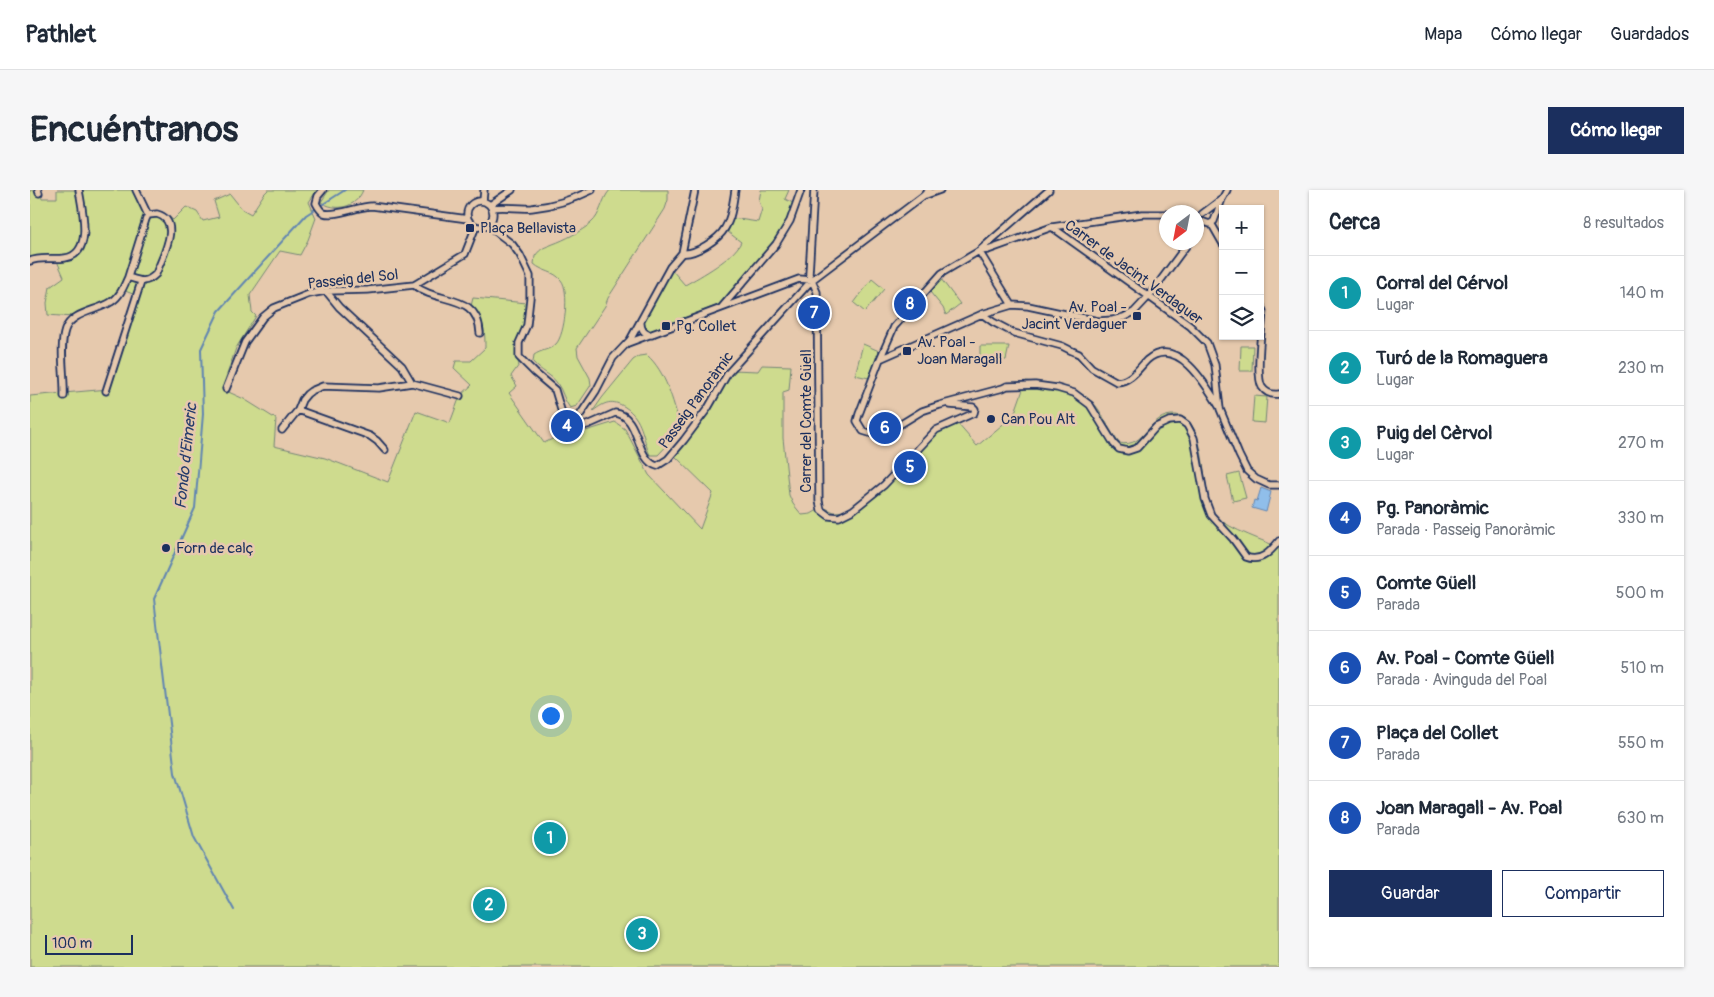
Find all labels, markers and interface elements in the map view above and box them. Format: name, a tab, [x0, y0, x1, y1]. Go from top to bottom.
text: Pathlet	[25, 20, 96, 49]
text: Mapa	[1424, 23, 1462, 46]
text: Cómo llegar	[1490, 23, 1582, 46]
text: Guardados	[1610, 23, 1689, 46]
button: Cómo llegar	[1548, 107, 1684, 154]
text: Encuéntranos	[30, 108, 238, 152]
north arrow	[1159, 205, 1204, 250]
map controls	[1219, 205, 1264, 340]
button: +	[1219, 205, 1264, 250]
text: Cerca	[1329, 209, 1380, 236]
text: 8 resultados	[1583, 213, 1664, 233]
street label: Carrer de Jacint Verdaguer	[1061, 216, 1207, 329]
place label: Plaça Bellavista	[480, 219, 576, 238]
marker: Plaça Bellavista	[464, 222, 476, 234]
button: −	[1219, 250, 1264, 295]
street label: Passeig del Sol	[307, 265, 399, 294]
text: Corral del Cérvol	[1376, 271, 1508, 295]
text: 1	[1342, 283, 1348, 303]
text: 140 m	[1620, 283, 1664, 303]
pin: 8	[894, 285, 926, 323]
pin: 7	[798, 294, 830, 332]
button: layers	[1219, 295, 1264, 340]
text: Lugar	[1376, 295, 1414, 315]
place label: Av. Poal - Jacint Verdaguer	[1021, 298, 1128, 334]
marker: Av. Poal - Jacint Verdaguer	[1131, 310, 1143, 322]
place label: Pg. Collet	[676, 317, 737, 336]
marker: Pg. Collet	[660, 320, 672, 332]
place label: Av. Poal - Joan Maragall	[917, 333, 1002, 369]
marker: Av. Poal - Joan Maragall	[901, 345, 913, 357]
text: Turó de la Romaguera	[1376, 346, 1548, 370]
street label: Passeig Panoràmic	[655, 348, 738, 453]
street label: Carrer del Comte Güell	[797, 349, 816, 493]
text: 2	[1341, 358, 1349, 378]
text: 230 m	[1618, 358, 1664, 378]
text: Lugar	[1376, 370, 1414, 390]
water label: Fondo d'Eimeric	[170, 401, 202, 510]
pin: 4	[551, 407, 583, 445]
pin: 6	[869, 409, 901, 447]
place label: Can Pou Alt	[1001, 410, 1076, 429]
marker: Can Pou Alt	[985, 413, 997, 425]
text: Puig del Cèrvol	[1376, 421, 1493, 445]
text: 3	[1341, 433, 1349, 453]
text: 270 m	[1618, 433, 1664, 453]
text: Lugar	[1376, 445, 1414, 465]
pin: 5	[894, 448, 926, 486]
text: Pg. Panoràmic	[1376, 496, 1489, 520]
text: 4	[1340, 508, 1350, 528]
text: 330 m	[1618, 508, 1664, 528]
text: Parada · Passeig Panoràmic	[1376, 520, 1556, 540]
place label: Forn de calç	[176, 539, 254, 558]
marker: Forn de calç	[160, 542, 172, 554]
text: Comte Güell	[1376, 571, 1476, 595]
text: 5	[1341, 583, 1349, 603]
text: 500 m	[1616, 583, 1664, 603]
text: Parada	[1376, 595, 1420, 615]
text: Av. Poal - Comte Güell	[1376, 646, 1555, 670]
text: 6	[1340, 658, 1350, 678]
text: 510 m	[1620, 658, 1664, 678]
text: Parada · Avinguda del Poal	[1376, 670, 1547, 690]
your location	[538, 703, 564, 729]
text: Plaça del Collet	[1376, 721, 1498, 745]
text: 7	[1341, 733, 1349, 753]
text: 550 m	[1618, 733, 1664, 753]
text: Parada	[1376, 745, 1420, 765]
text: Joan Maragall - Av. Poal	[1376, 796, 1562, 820]
text: 8	[1341, 808, 1349, 828]
text: 630 m	[1617, 808, 1664, 828]
pin: 1	[534, 819, 566, 857]
text: Parada	[1376, 820, 1420, 840]
button: Guardar	[1329, 870, 1492, 917]
button: Compartir	[1502, 870, 1664, 917]
pin: 2	[473, 886, 505, 924]
pin: 3	[626, 915, 658, 953]
scale bar	[45, 932, 132, 955]
text: 100 m	[52, 935, 92, 952]

